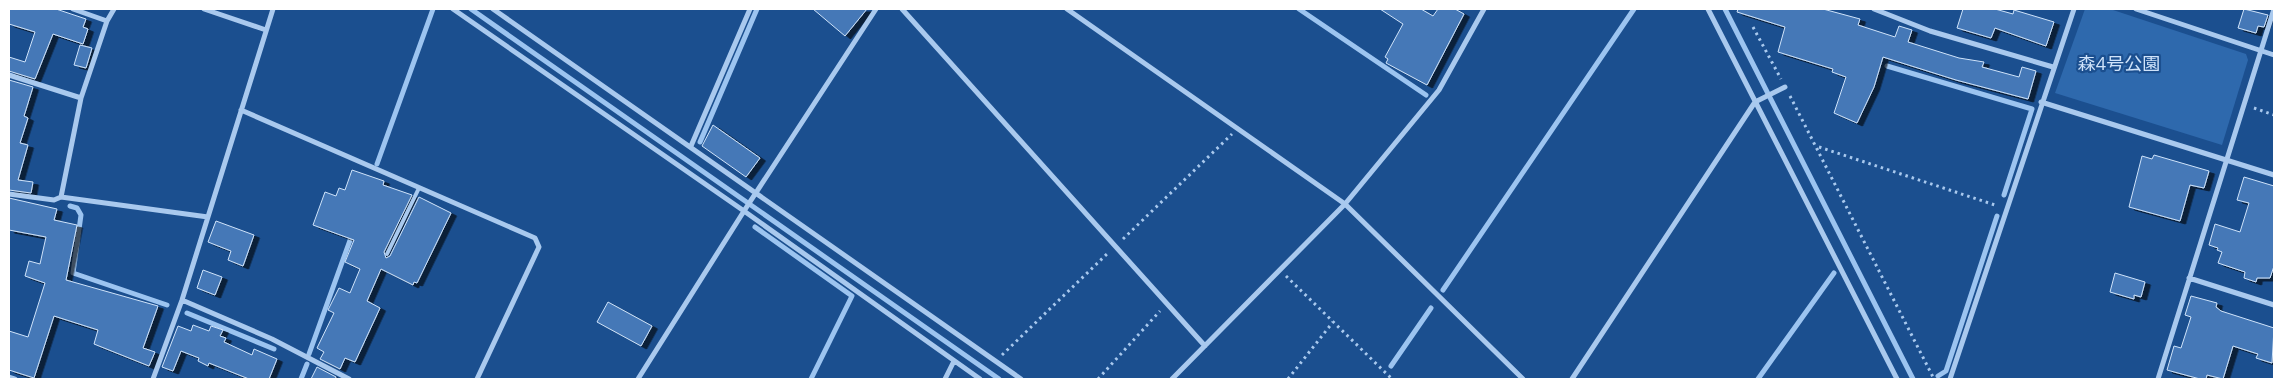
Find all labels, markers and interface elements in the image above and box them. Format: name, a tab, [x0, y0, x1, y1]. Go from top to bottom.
park label: 森4号公園	[2078, 51, 2160, 75]

